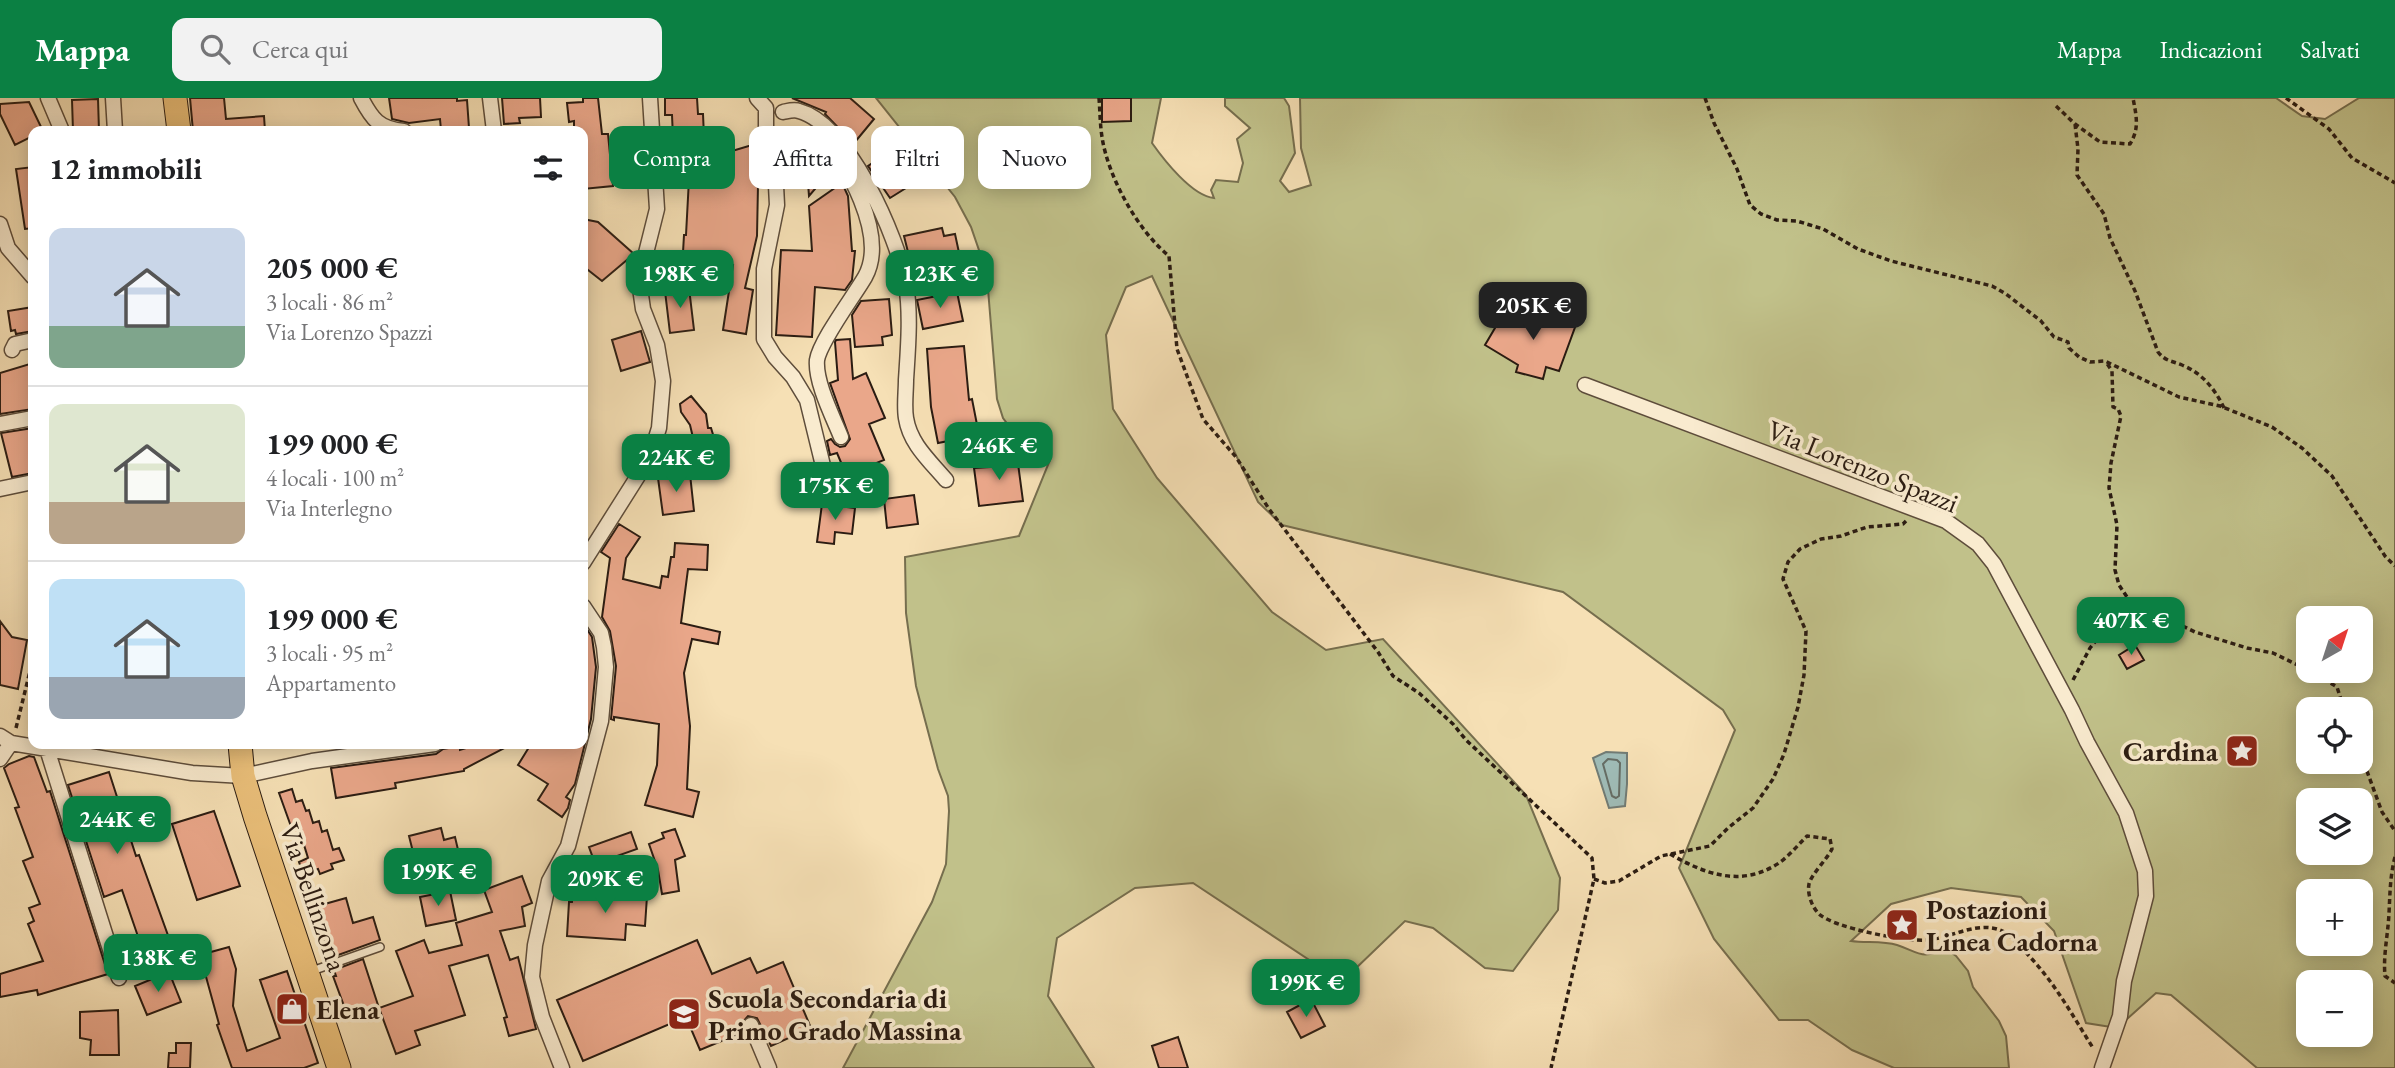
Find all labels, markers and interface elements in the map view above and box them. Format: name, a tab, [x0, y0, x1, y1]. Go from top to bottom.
search box	[172, 18, 662, 81]
text: Mappa	[35, 28, 130, 71]
icon: search	[196, 30, 234, 68]
text: Cerca qui	[252, 32, 348, 66]
text: Mappa	[2057, 34, 2122, 65]
text: Indicazioni	[2160, 34, 2262, 65]
text: Salvati	[2300, 34, 2360, 65]
chip: Compra	[609, 126, 735, 189]
chip: Affitta	[749, 126, 857, 189]
chip: Filtri	[871, 126, 964, 189]
chip: Nuovo	[978, 126, 1091, 189]
text: 12 immobili	[49, 149, 202, 188]
icon: filters	[529, 149, 567, 187]
text: 205 000 €	[266, 248, 398, 287]
pin: 198K €	[623, 250, 737, 310]
pin: 123K €	[883, 250, 997, 310]
icon: home	[105, 256, 189, 340]
text: 198K €	[642, 258, 718, 288]
text: 123K €	[902, 258, 978, 288]
pin: 205K €	[1476, 282, 1590, 342]
text: 3 locali · 86 m²	[266, 287, 393, 317]
text: 205K €	[1495, 290, 1571, 320]
text: Via Lorenzo Spazzi	[266, 317, 433, 347]
street label: Via Lorenzo Spazzi	[1762, 411, 1964, 521]
pin: 246K €	[942, 422, 1056, 482]
text: 199 000 €	[266, 424, 398, 463]
text: 246K €	[961, 430, 1037, 460]
icon: home	[105, 432, 189, 516]
pin: 224K €	[619, 434, 733, 494]
text: 224K €	[638, 442, 714, 472]
pin: 175K €	[778, 462, 892, 522]
text: 4 locali · 100 m²	[266, 463, 404, 493]
text: 175K €	[797, 470, 873, 500]
text: Via Interlegno	[266, 493, 392, 523]
pin: 407K €	[2074, 598, 2188, 657]
text: 199 000 €	[266, 599, 398, 638]
text: 407K €	[2093, 605, 2169, 635]
north arrow	[2296, 606, 2373, 682]
map controls	[2296, 606, 2373, 1047]
icon: home	[105, 607, 189, 691]
text: 3 locali · 95 m²	[266, 638, 393, 668]
text: Appartamento	[266, 668, 396, 698]
button: locate	[2296, 697, 2373, 774]
place icon: Cardina	[2223, 732, 2261, 770]
place label: Cardina	[2123, 733, 2219, 769]
button: layers	[2296, 788, 2373, 865]
pin: 244K €	[60, 796, 174, 856]
text: 244K €	[79, 804, 155, 834]
street label: Via Bellinzona	[272, 818, 356, 977]
pin: 199K €	[381, 848, 495, 908]
text: 199K €	[400, 856, 476, 886]
pin: 209K €	[548, 856, 662, 915]
text: 209K €	[567, 863, 643, 893]
button: +	[2296, 879, 2373, 956]
place label: Postazioni Linea Cadorna	[1926, 891, 2098, 959]
place icon: Postazioni Linea Cadorna	[1883, 906, 1921, 944]
pin: 138K €	[101, 934, 215, 994]
text: 138K €	[120, 942, 196, 972]
pin: 199K €	[1249, 960, 1363, 1019]
text: 199K €	[1268, 967, 1344, 997]
button: −	[2296, 970, 2373, 1047]
place label: Scuola Secondaria di Primo Grado Massina	[708, 980, 962, 1048]
shop icon: Elena	[273, 990, 311, 1028]
place label: Elena	[316, 991, 380, 1027]
school or university icon: Scuola Secondaria di Primo Grado Massina	[665, 995, 703, 1033]

